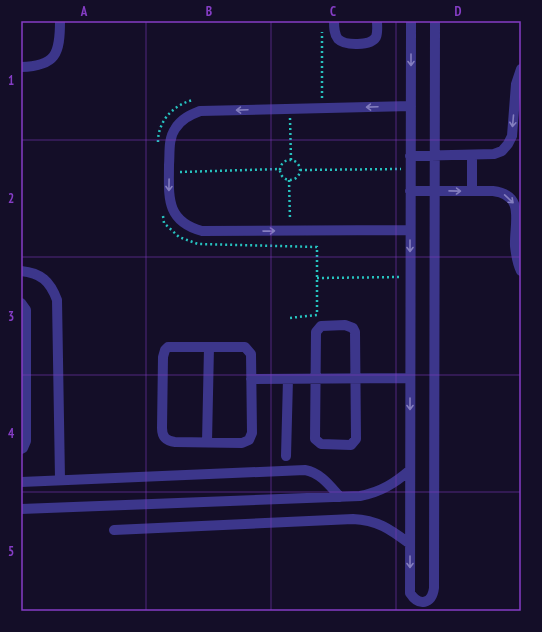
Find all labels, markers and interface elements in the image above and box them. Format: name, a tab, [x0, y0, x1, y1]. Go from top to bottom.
text: A	[80, 3, 88, 20]
text: B	[206, 3, 212, 20]
text: C	[330, 3, 336, 20]
text: D	[455, 3, 462, 20]
one-way arrow	[407, 53, 415, 66]
text: 1	[8, 72, 14, 89]
one-way arrow	[366, 103, 379, 110]
one-way arrow	[236, 106, 249, 114]
one-way arrow	[509, 114, 517, 127]
one-way arrow	[165, 178, 173, 191]
one-way arrow	[448, 187, 461, 195]
text: 2	[8, 190, 14, 207]
one-way arrow	[504, 194, 514, 203]
one-way arrow	[262, 227, 275, 235]
one-way arrow	[406, 239, 414, 252]
text: 3	[8, 308, 14, 325]
one-way arrow	[406, 397, 414, 410]
text: 4	[8, 425, 15, 442]
text: 5	[8, 543, 14, 560]
one-way arrow	[406, 555, 414, 568]

